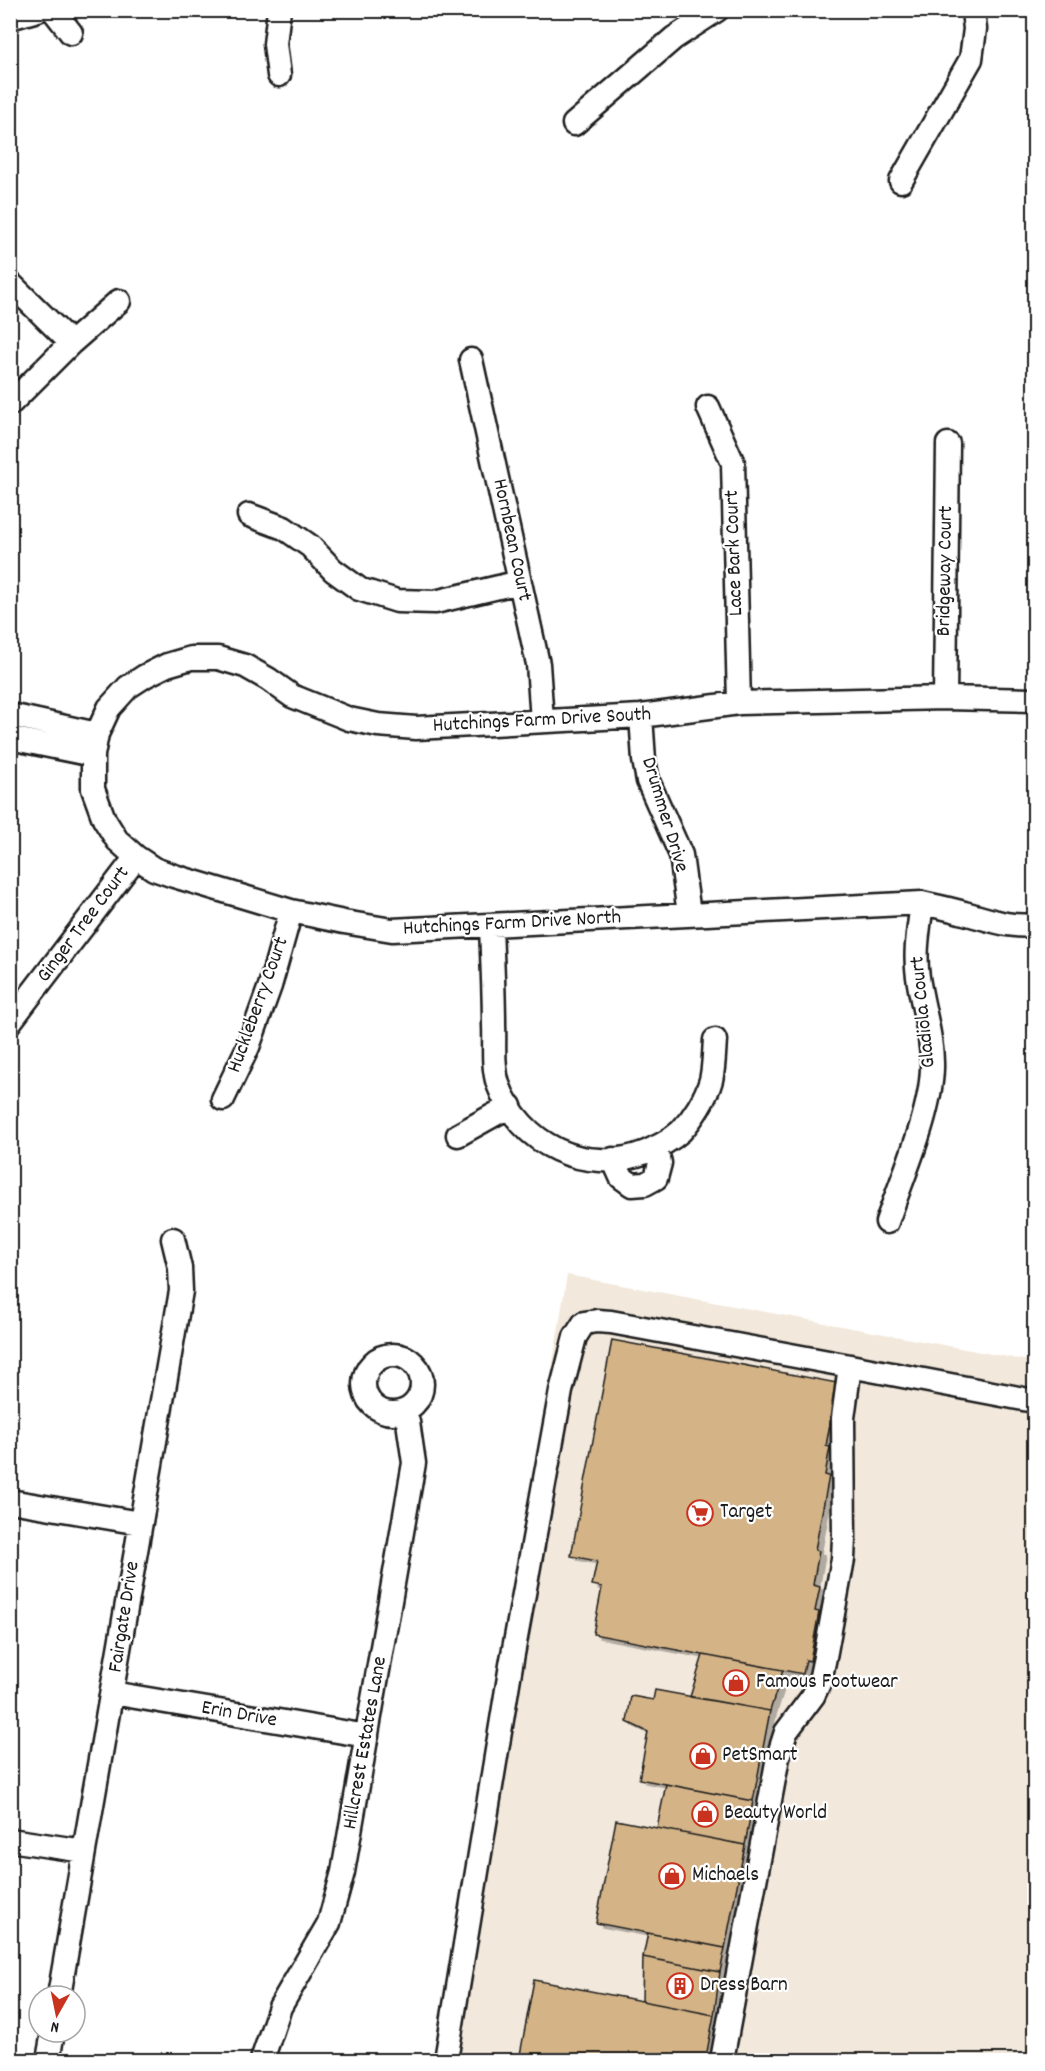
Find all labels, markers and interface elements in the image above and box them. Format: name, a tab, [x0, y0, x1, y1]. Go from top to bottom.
street label: Hornbean Court	[483, 476, 539, 604]
street label: Lace Bark Court	[718, 489, 752, 617]
street label: Bridgeway Court	[930, 505, 962, 637]
street label: Hutchings Farm Drive South	[432, 700, 652, 742]
street label: Drummer Drive	[632, 754, 696, 876]
street label: Ginger Tree Court	[30, 860, 138, 990]
street label: Hutchings Farm Drive North	[402, 903, 622, 945]
street label: Huckleberry Court	[221, 933, 298, 1077]
street label: Gladiola Court	[903, 954, 945, 1069]
supermarket icon: Target	[685, 1498, 715, 1528]
place label: Target	[720, 1498, 772, 1528]
street label: Fairgate Drive	[101, 1559, 149, 1675]
street label: Hillcrest Estates Lane	[336, 1654, 396, 1832]
shop icon: Famous Footwear	[721, 1668, 751, 1698]
place label: Famous Footwear	[756, 1668, 898, 1698]
street label: Erin Drive	[199, 1694, 279, 1736]
shop icon: PetSmart	[688, 1741, 718, 1771]
place label: PetSmart	[722, 1741, 798, 1771]
shop icon: Beauty World	[690, 1799, 720, 1829]
place label: Beauty World	[724, 1799, 827, 1829]
shop icon: Michaels	[657, 1861, 687, 1891]
place label: Michaels	[692, 1861, 759, 1891]
building icon: Dress Barn	[665, 1971, 695, 2001]
place label: Dress Barn	[700, 1971, 788, 2001]
north arrow	[27, 1984, 87, 2044]
text: N	[49, 2014, 61, 2038]

